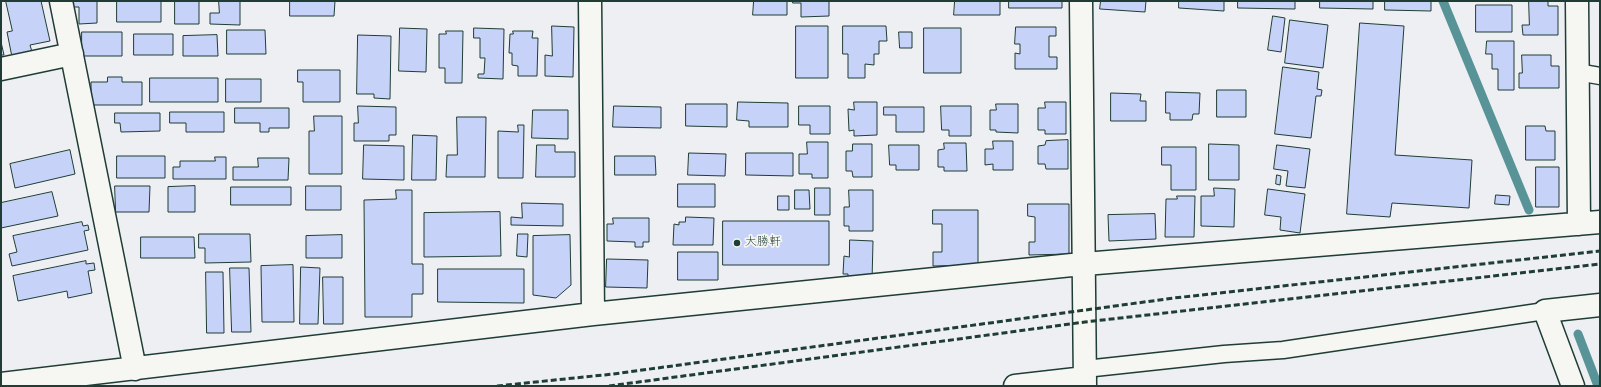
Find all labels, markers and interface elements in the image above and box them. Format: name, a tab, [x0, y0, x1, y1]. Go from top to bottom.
place label: 大勝軒	[745, 236, 781, 250]
marker: 大勝軒	[732, 238, 742, 248]

